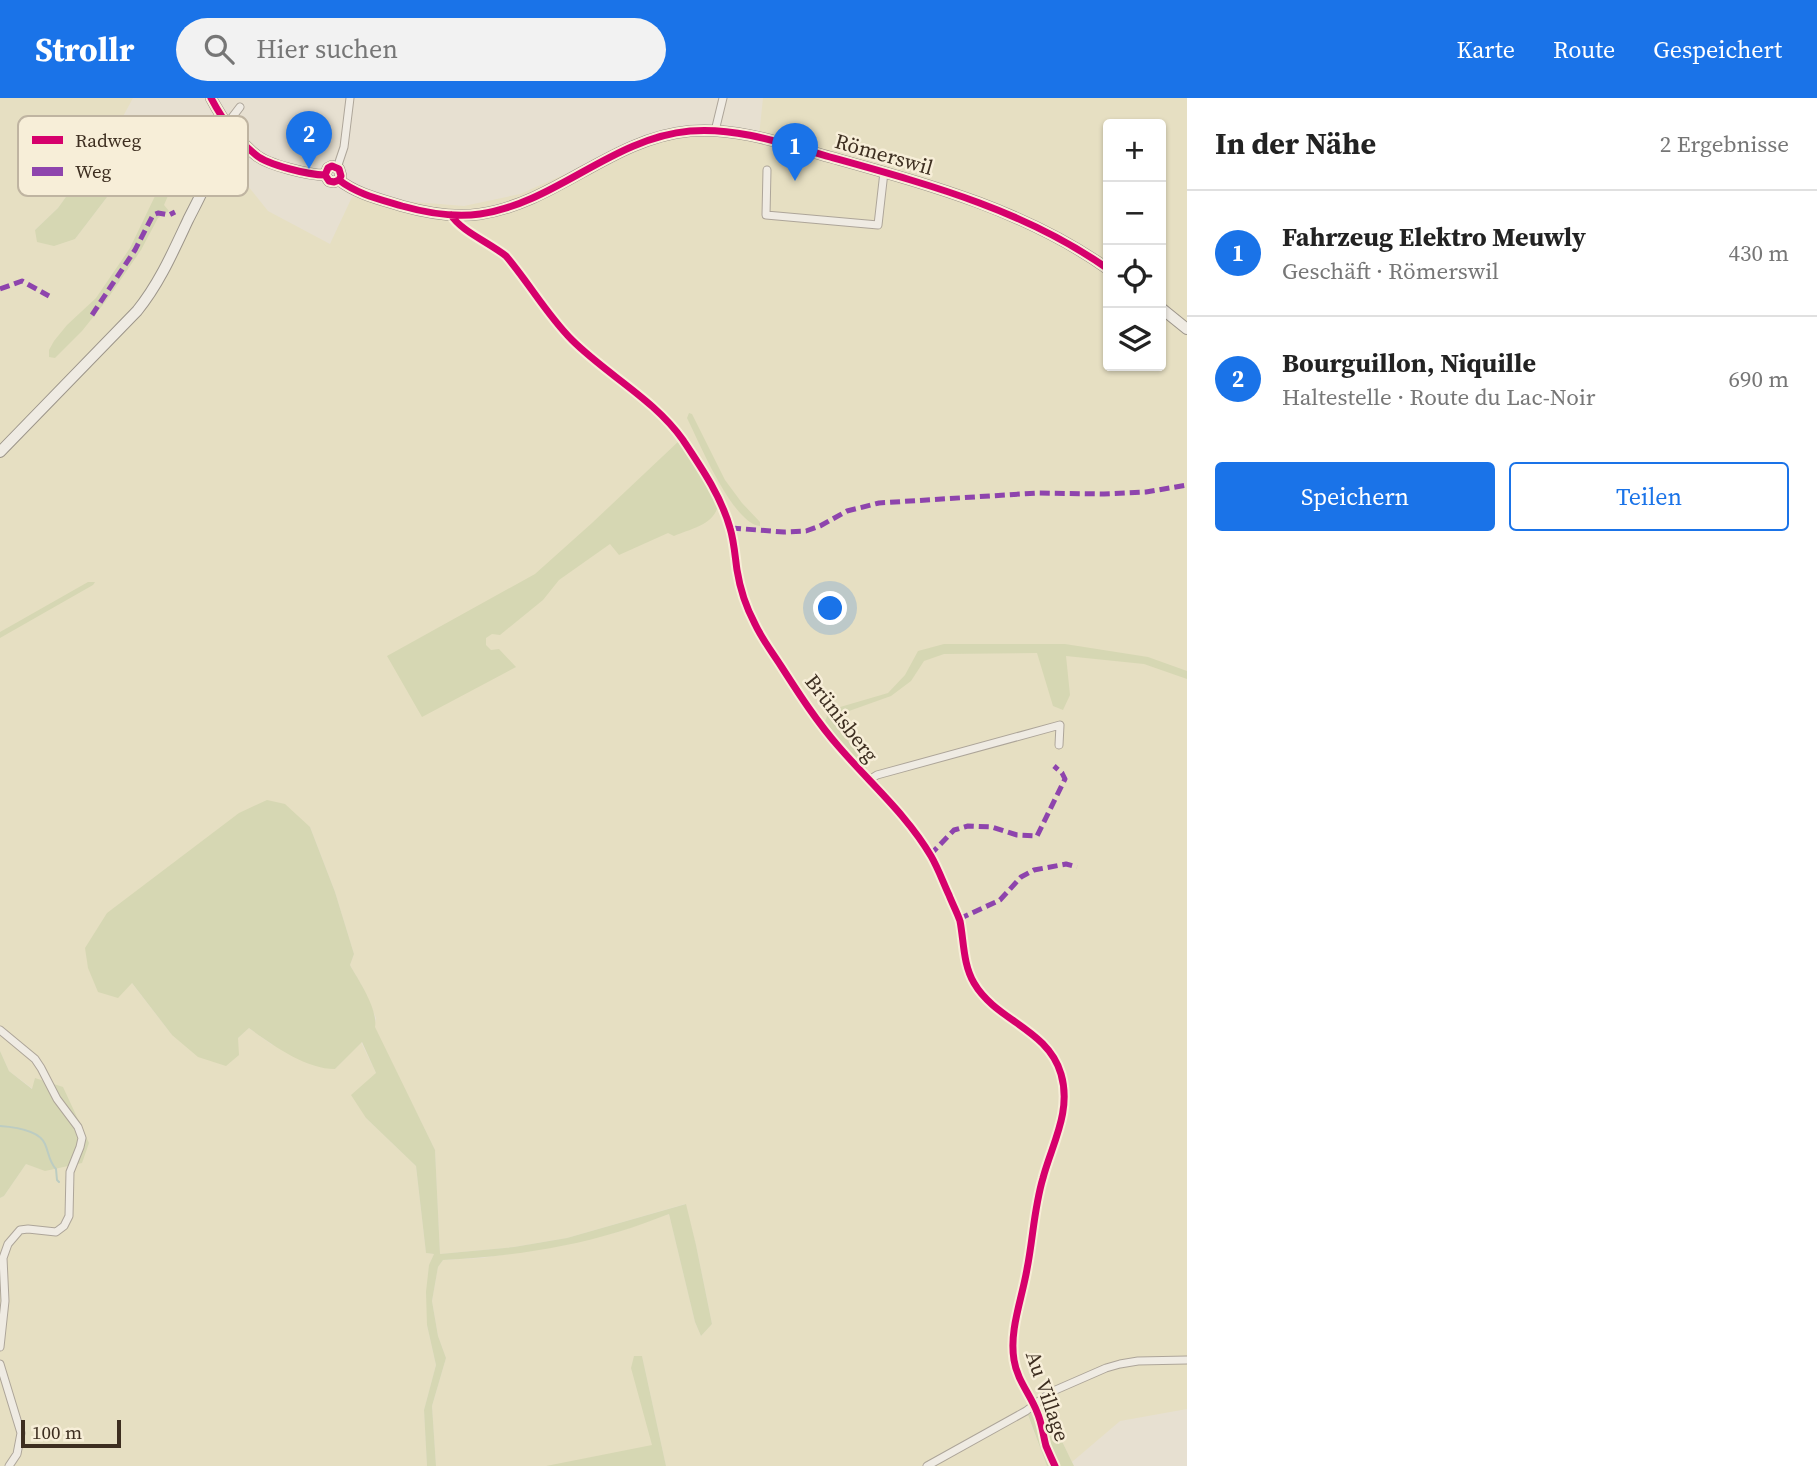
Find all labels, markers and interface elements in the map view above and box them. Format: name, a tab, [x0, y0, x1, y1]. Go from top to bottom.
search box	[176, 18, 666, 81]
text: Strollr	[35, 27, 134, 72]
icon: search	[200, 30, 238, 68]
text: Hier suchen	[256, 31, 398, 67]
text: Karte	[1456, 33, 1515, 66]
text: Route	[1553, 33, 1615, 66]
text: Gespeichert	[1653, 33, 1782, 66]
pin: 2	[286, 111, 332, 169]
legend	[18, 116, 248, 196]
map controls	[1103, 119, 1166, 371]
button: +	[1103, 119, 1166, 182]
pin: 1	[772, 123, 818, 181]
text: In der Nähe	[1215, 123, 1376, 164]
street label: Römerswil	[831, 126, 937, 182]
text: Radweg	[75, 127, 141, 153]
text: 2 Ergebnisse	[1660, 128, 1789, 160]
text: Weg	[75, 158, 112, 184]
button: −	[1103, 182, 1166, 245]
text: Fahrzeug Elektro Meuwly	[1282, 219, 1586, 255]
text: 1	[1232, 237, 1244, 269]
text: 430 m	[1728, 237, 1789, 269]
button: locate	[1103, 245, 1166, 308]
text: Geschäft · Römerswil	[1282, 255, 1499, 287]
button: layers	[1103, 308, 1166, 371]
text: Bourguillon, Niquille	[1282, 345, 1536, 381]
text: 2	[1232, 363, 1244, 395]
text: 690 m	[1728, 363, 1789, 395]
text: Haltestelle · Route du Lac-Noir	[1282, 381, 1596, 413]
button: Speichern	[1215, 462, 1495, 531]
button: Teilen	[1509, 462, 1789, 531]
your location	[813, 591, 847, 625]
street label: Brünisberg	[798, 668, 886, 768]
street label: Au Village	[1019, 1347, 1077, 1445]
scale bar	[21, 1417, 121, 1449]
text: 100 m	[32, 1419, 82, 1445]

